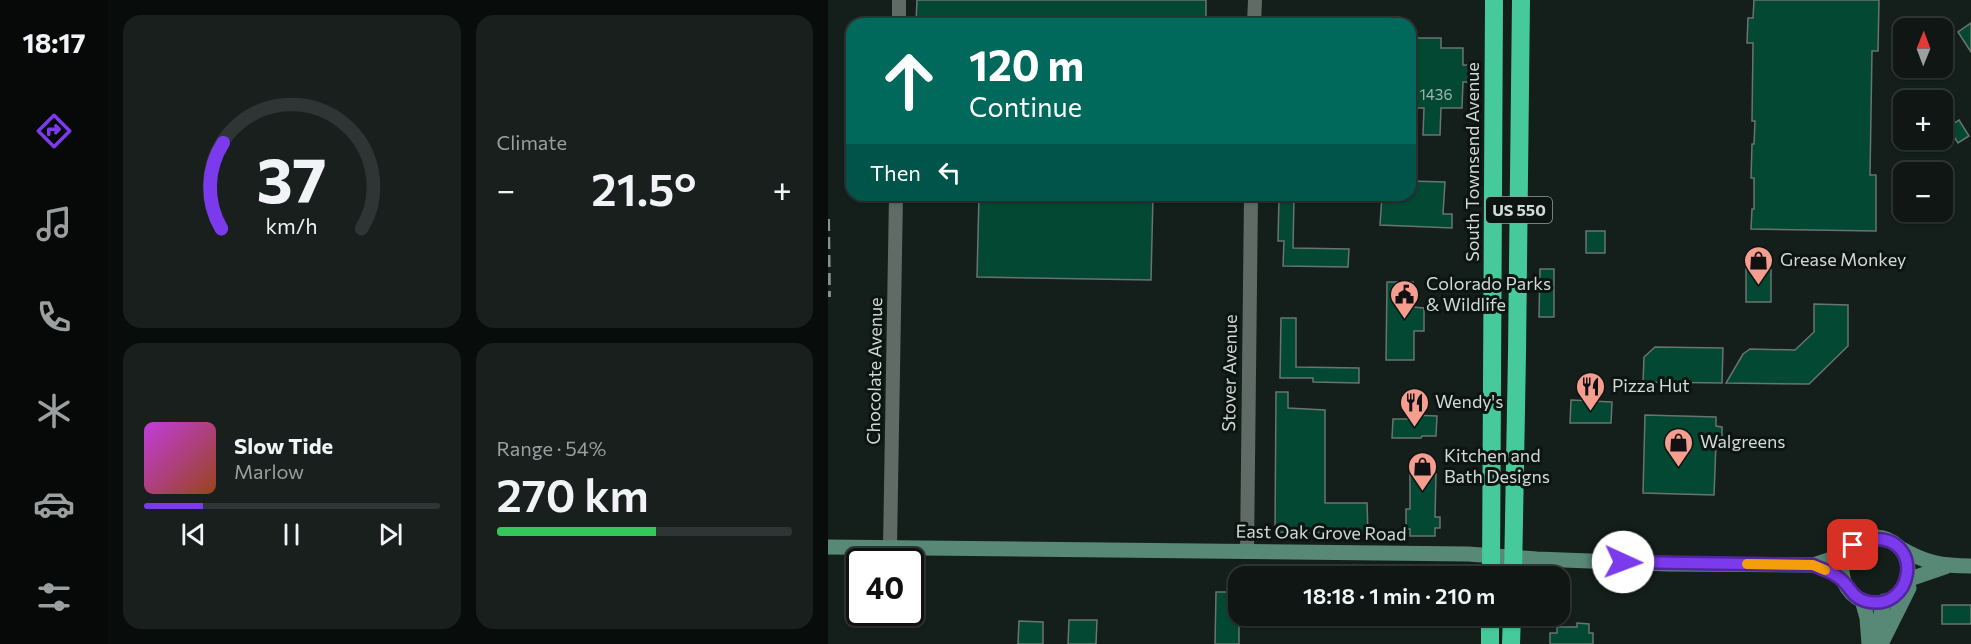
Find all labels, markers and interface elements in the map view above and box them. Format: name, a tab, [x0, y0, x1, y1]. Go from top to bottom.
north arrow	[1893, 18, 1953, 78]
map controls	[1893, 18, 1953, 222]
text: 18:17	[22, 26, 86, 59]
text: 120 m	[969, 38, 1084, 90]
icon: ahead	[870, 42, 948, 120]
street label: South Townsend Avenue	[1461, 62, 1483, 262]
house number: 1436	[1419, 85, 1453, 103]
text: Continue	[969, 90, 1082, 123]
button: +	[1893, 90, 1953, 150]
icon: directions	[33, 110, 75, 152]
text: Climate	[497, 130, 567, 154]
text: 37	[257, 140, 327, 216]
icon: left	[933, 156, 966, 189]
text: Then	[870, 159, 921, 186]
text: 21.5°	[591, 160, 697, 215]
button: −	[1893, 162, 1953, 222]
text: −	[497, 168, 515, 209]
text: +	[773, 168, 792, 209]
road number: US 550	[1486, 197, 1552, 223]
icon: music	[33, 203, 75, 245]
text: km/h	[266, 212, 318, 238]
shop icon: Grease Monkey	[1743, 244, 1775, 286]
place label: Grease Monkey	[1780, 248, 1906, 270]
place label: Colorado Parks & Wildlife	[1426, 272, 1551, 315]
public building icon: Colorado Parks & Wildlife	[1389, 278, 1421, 320]
icon: phone	[33, 296, 75, 338]
street label: Chocolate Avenue	[862, 297, 886, 445]
street label: Stover Avenue	[1217, 314, 1241, 432]
restaurant icon: Pizza Hut	[1575, 370, 1607, 412]
place label: Pizza Hut	[1612, 374, 1690, 396]
restaurant icon: Wendy's	[1398, 386, 1430, 428]
icon: climate	[33, 390, 75, 432]
place label: Wendy's	[1435, 390, 1503, 412]
shop icon: Walgreens	[1663, 426, 1695, 468]
place label: Walgreens	[1700, 430, 1786, 452]
text: Slow Tide	[234, 432, 333, 459]
text: Range · 54%	[497, 436, 606, 460]
place label: Kitchen and Bath Designs	[1444, 444, 1550, 487]
shop icon: Kitchen and Bath Designs	[1407, 450, 1439, 492]
text: Marlow	[234, 459, 304, 483]
text: 270 km	[497, 466, 649, 521]
icon: car	[33, 483, 75, 525]
icon: previous	[177, 518, 210, 551]
icon: pause	[275, 518, 308, 551]
icon: next	[374, 518, 407, 551]
pin	[1827, 519, 1878, 570]
street label: East Oak Grove Road	[1235, 520, 1407, 544]
icon: arrive	[1836, 528, 1869, 561]
position arrow	[1591, 530, 1655, 594]
speed limit sign: 40	[846, 548, 924, 626]
icon: filters	[33, 576, 75, 618]
text: 18:18 · 1 min · 210 m	[1303, 582, 1495, 609]

